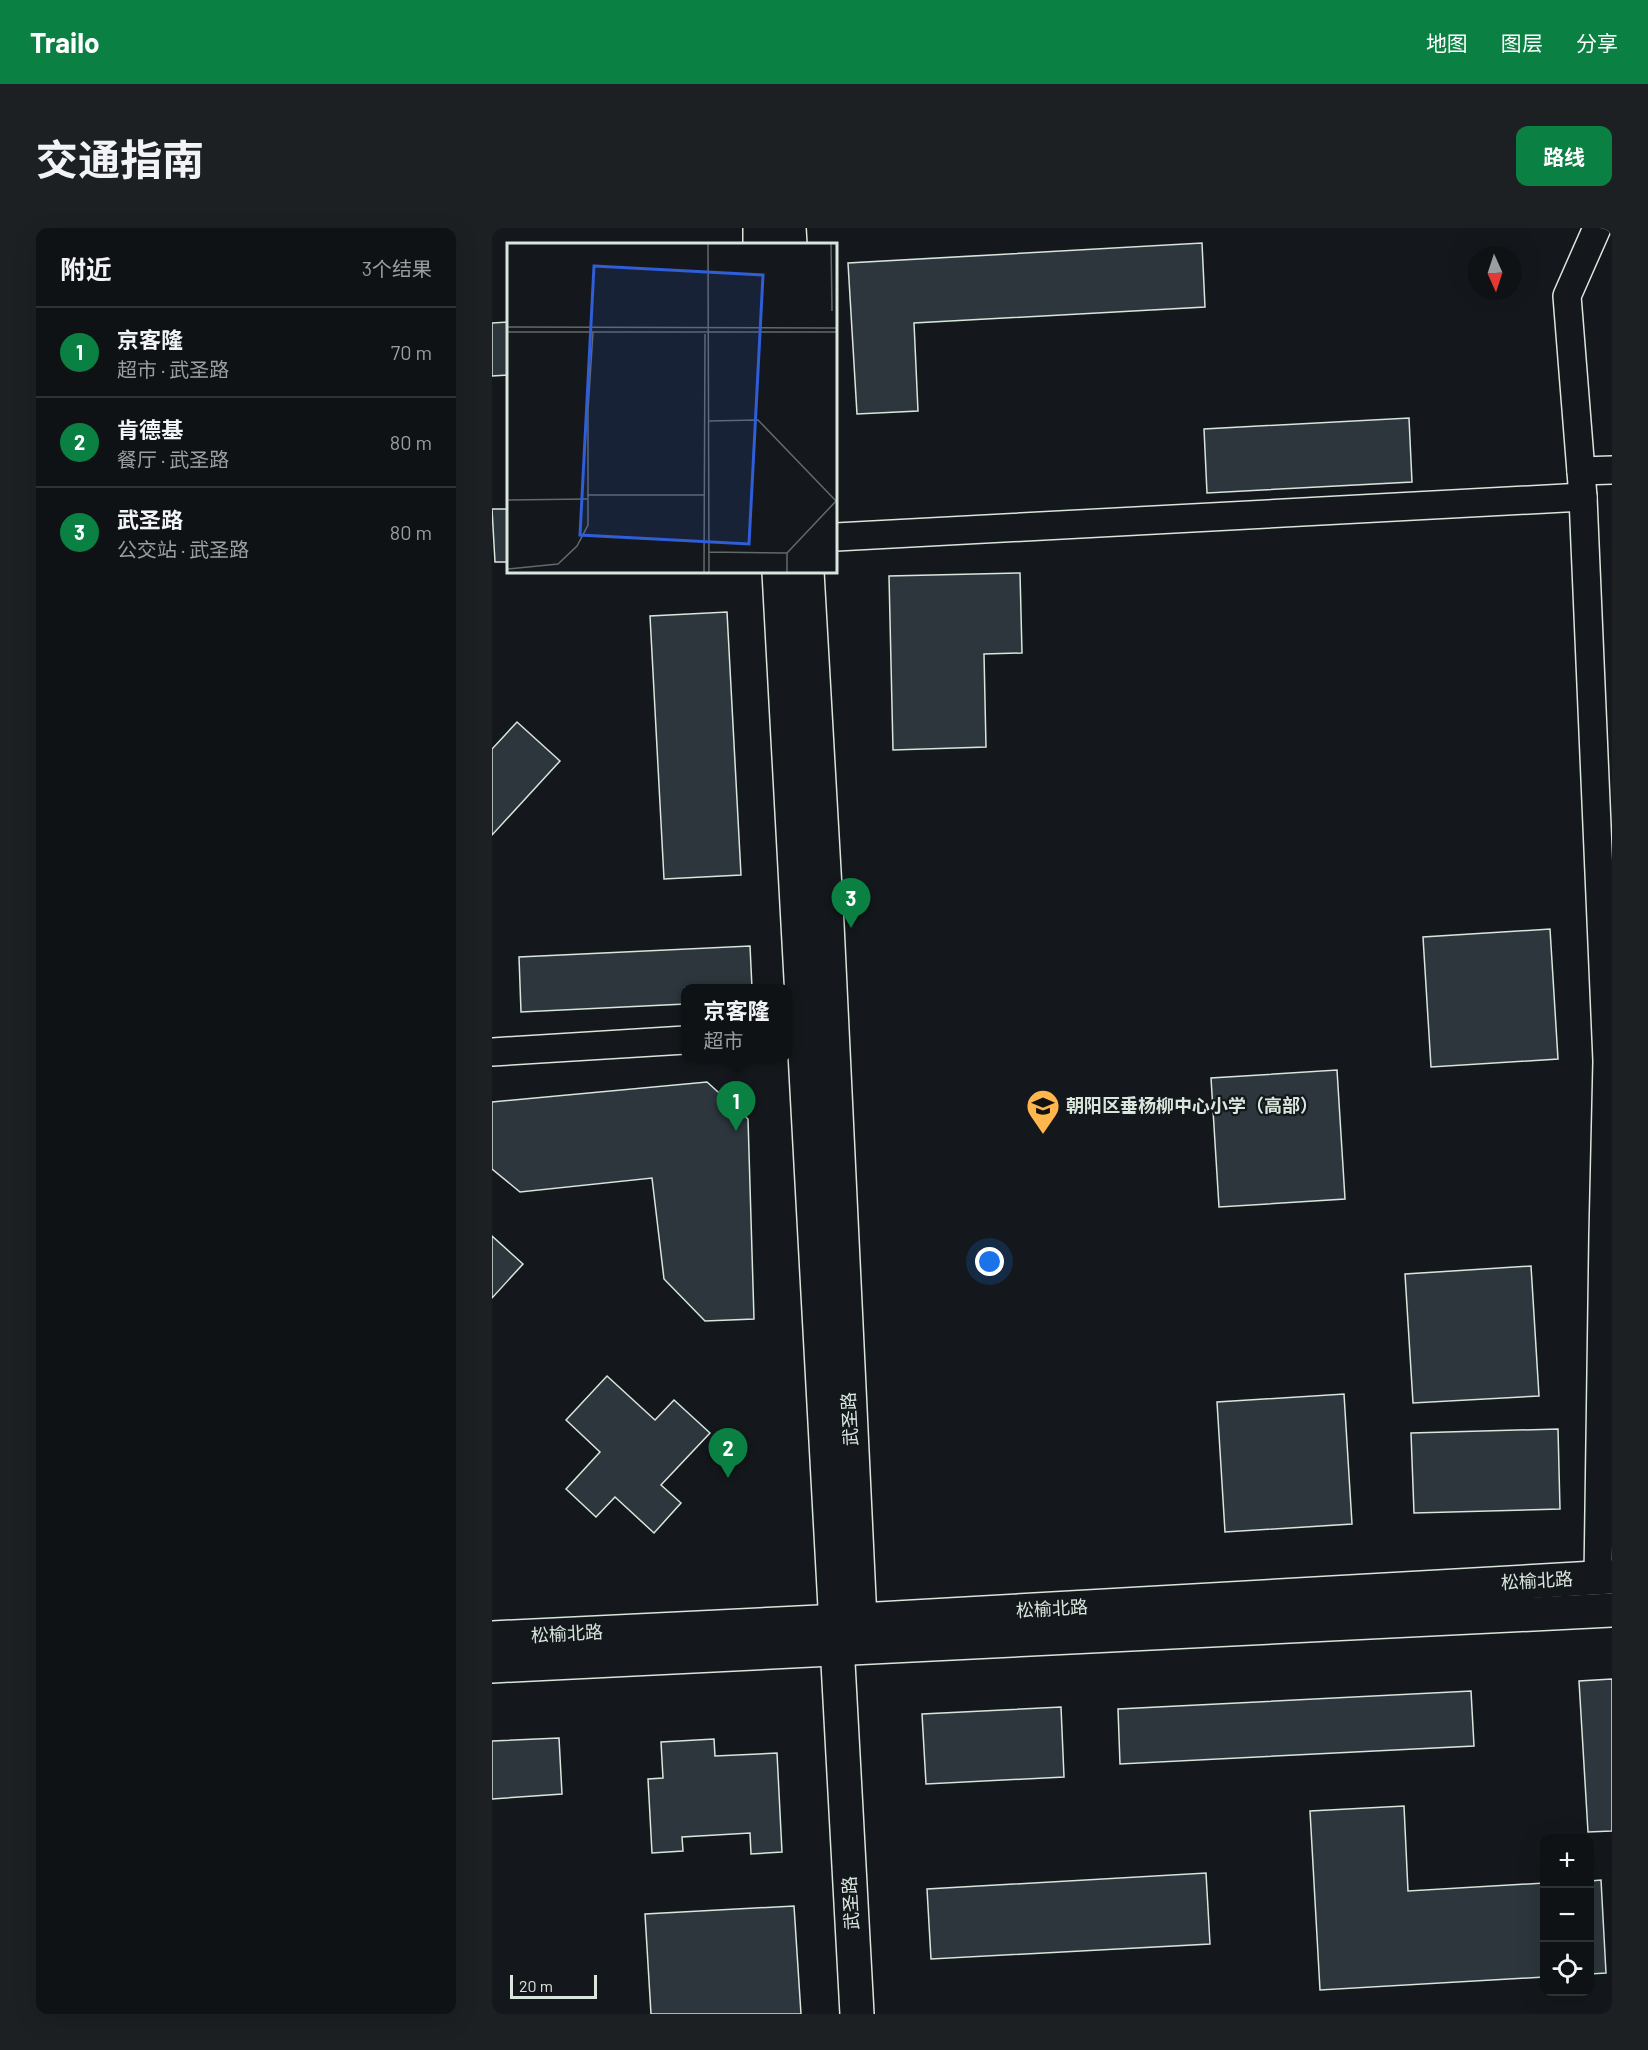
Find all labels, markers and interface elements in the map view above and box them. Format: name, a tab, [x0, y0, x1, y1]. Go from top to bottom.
text: Trailo	[30, 25, 100, 59]
text: 地图	[1426, 30, 1468, 55]
text: 图层	[1501, 30, 1543, 55]
text: 分享	[1576, 30, 1618, 55]
button: 路线	[1516, 126, 1612, 186]
text: 交通指南	[36, 133, 204, 183]
inset map	[507, 243, 837, 573]
north arrow	[1468, 246, 1522, 300]
text: 附近	[60, 253, 112, 284]
text: 3个结果	[362, 256, 432, 280]
text: 京客隆	[117, 326, 183, 352]
text: 1	[76, 340, 83, 364]
text: 70 m	[391, 340, 432, 364]
text: 超市 · 武圣路	[117, 357, 229, 381]
text: 肯德基	[117, 416, 183, 442]
text: 2	[74, 430, 85, 454]
text: 80 m	[390, 430, 432, 454]
text: 餐厅 · 武圣路	[117, 447, 229, 471]
text: 武圣路	[117, 506, 183, 532]
text: 3	[74, 520, 85, 544]
text: 80 m	[390, 520, 432, 544]
text: 公交站 · 武圣路	[117, 537, 249, 561]
pin: 3	[832, 878, 870, 928]
popup	[681, 984, 792, 1062]
text: 京客隆	[703, 997, 770, 1023]
text: 超市	[703, 1028, 743, 1052]
pin: 1	[716, 1082, 756, 1131]
school or university icon: 朝阳区垂杨柳中心小学（高部）	[1025, 1088, 1061, 1135]
place label: 朝阳区垂杨柳中心小学（高部）	[1066, 1094, 1318, 1116]
your location	[975, 1247, 1004, 1276]
street label: 武圣路	[837, 1392, 861, 1447]
pin: 2	[708, 1428, 748, 1478]
street label: 松榆北路	[1500, 1567, 1573, 1593]
street label: 松榆北路	[1015, 1595, 1088, 1621]
street label: 松榆北路	[530, 1620, 603, 1646]
map controls	[1540, 1834, 1594, 1996]
button: +	[1540, 1834, 1594, 1888]
street label: 武圣路	[838, 1876, 862, 1931]
button: −	[1540, 1888, 1594, 1942]
button: locate	[1540, 1942, 1594, 1996]
scale bar	[510, 1972, 597, 2000]
text: 20 m	[519, 1976, 553, 1995]

